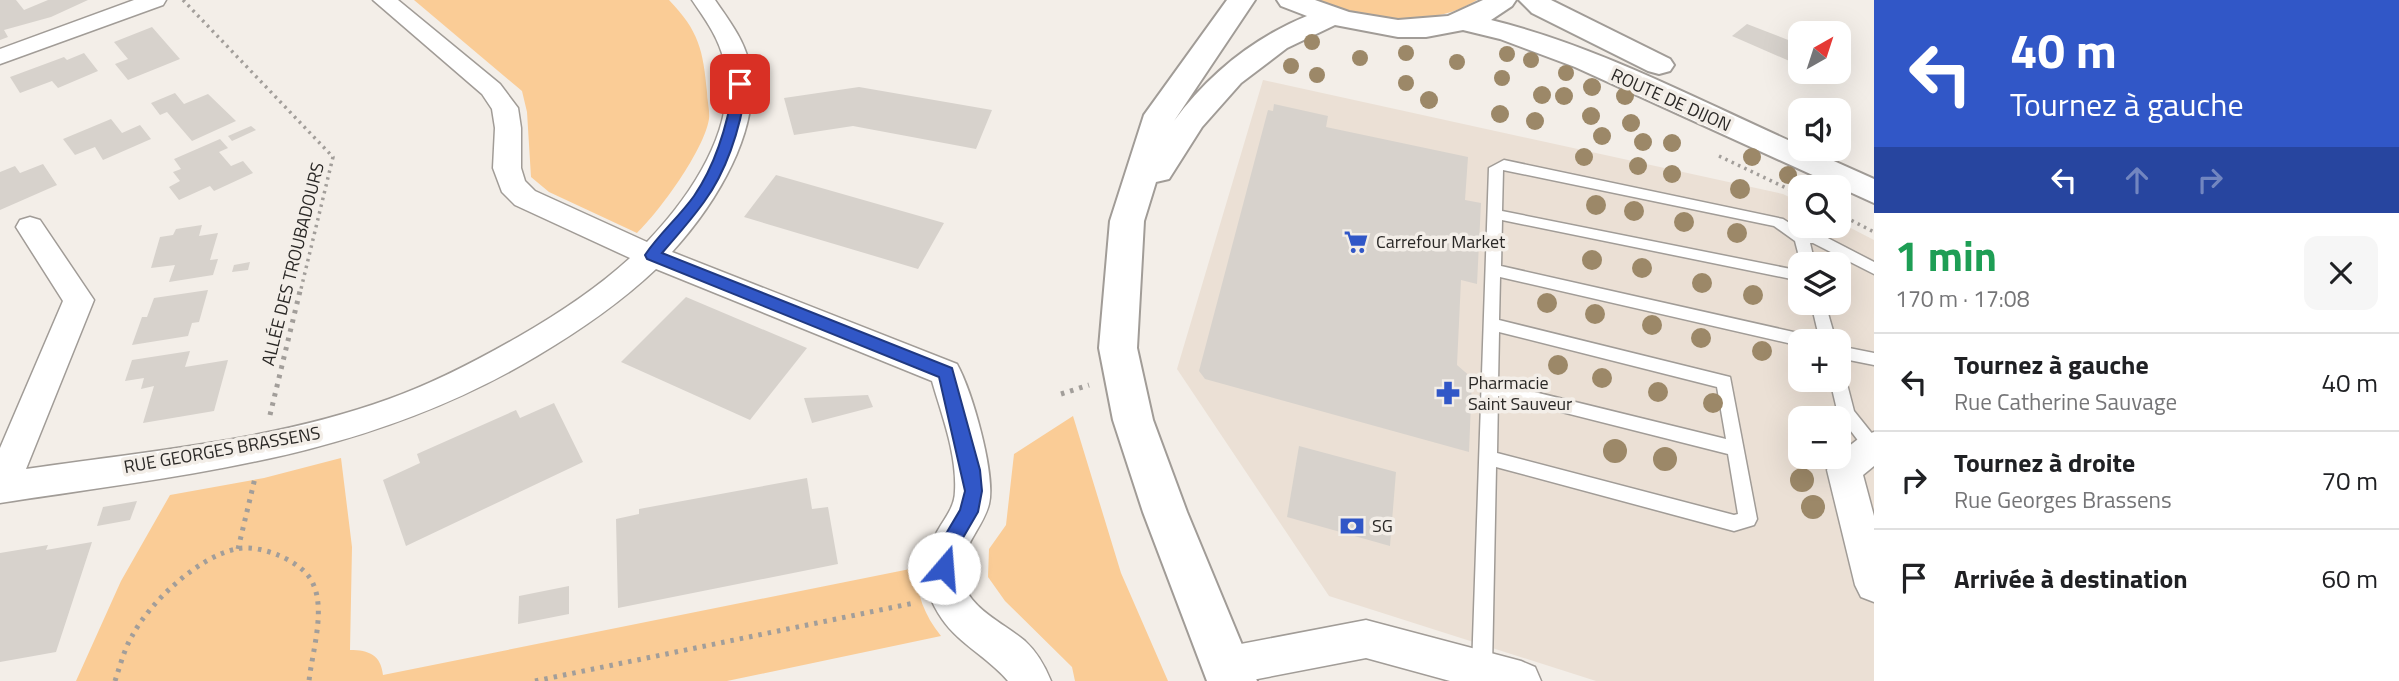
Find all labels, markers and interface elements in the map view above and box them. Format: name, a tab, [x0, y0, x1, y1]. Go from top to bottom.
text: 40 m	[2010, 12, 2117, 87]
north arrow	[1788, 21, 1852, 84]
map controls	[1788, 21, 1851, 469]
icon: left	[1895, 28, 1986, 119]
pin	[710, 54, 770, 114]
street label: ROUTE DE DIJON	[1607, 61, 1735, 138]
icon: arrive	[721, 65, 759, 103]
text: Tournez à gauche	[2010, 80, 2244, 128]
button: sound	[1788, 98, 1851, 161]
street label: ALLÉE DES TROUBADOURS	[254, 159, 331, 368]
icon: left	[2045, 161, 2083, 199]
icon: ahead	[2118, 161, 2156, 199]
icon: right	[2191, 161, 2229, 199]
button: search	[1788, 175, 1851, 238]
text: 1 min	[1895, 223, 1997, 287]
supermarket icon: Carrefour Market	[1342, 228, 1370, 256]
place label: Carrefour Market	[1376, 228, 1506, 255]
button: close	[2304, 236, 2378, 310]
button: layers	[1788, 252, 1851, 315]
text: 170 m · 17:08	[1895, 281, 2030, 316]
button: +	[1788, 329, 1851, 392]
text: Tournez à gauche	[1954, 345, 2149, 384]
icon: left	[1895, 363, 1933, 401]
text: 40 m	[2321, 363, 2378, 402]
place label: Pharmacie Saint Sauveur	[1468, 369, 1572, 417]
pharmacy icon: Pharmacie Saint Sauveur	[1434, 379, 1462, 407]
text: Rue Catherine Sauvage	[1954, 384, 2177, 419]
button: −	[1788, 406, 1851, 469]
street label: RUE GEORGES BRASSENS	[121, 419, 322, 480]
text: Tournez à droite	[1954, 443, 2135, 482]
icon: right	[1895, 461, 1933, 499]
text: 70 m	[2321, 461, 2378, 500]
text: Rue Georges Brassens	[1954, 482, 2172, 517]
bank icon: SG	[1338, 512, 1366, 540]
place label: SG	[1372, 512, 1393, 539]
position arrow	[907, 531, 981, 605]
icon: arrive	[1895, 559, 1933, 597]
text: Arrivée à destination	[1954, 559, 2188, 598]
text: 60 m	[2321, 559, 2378, 598]

